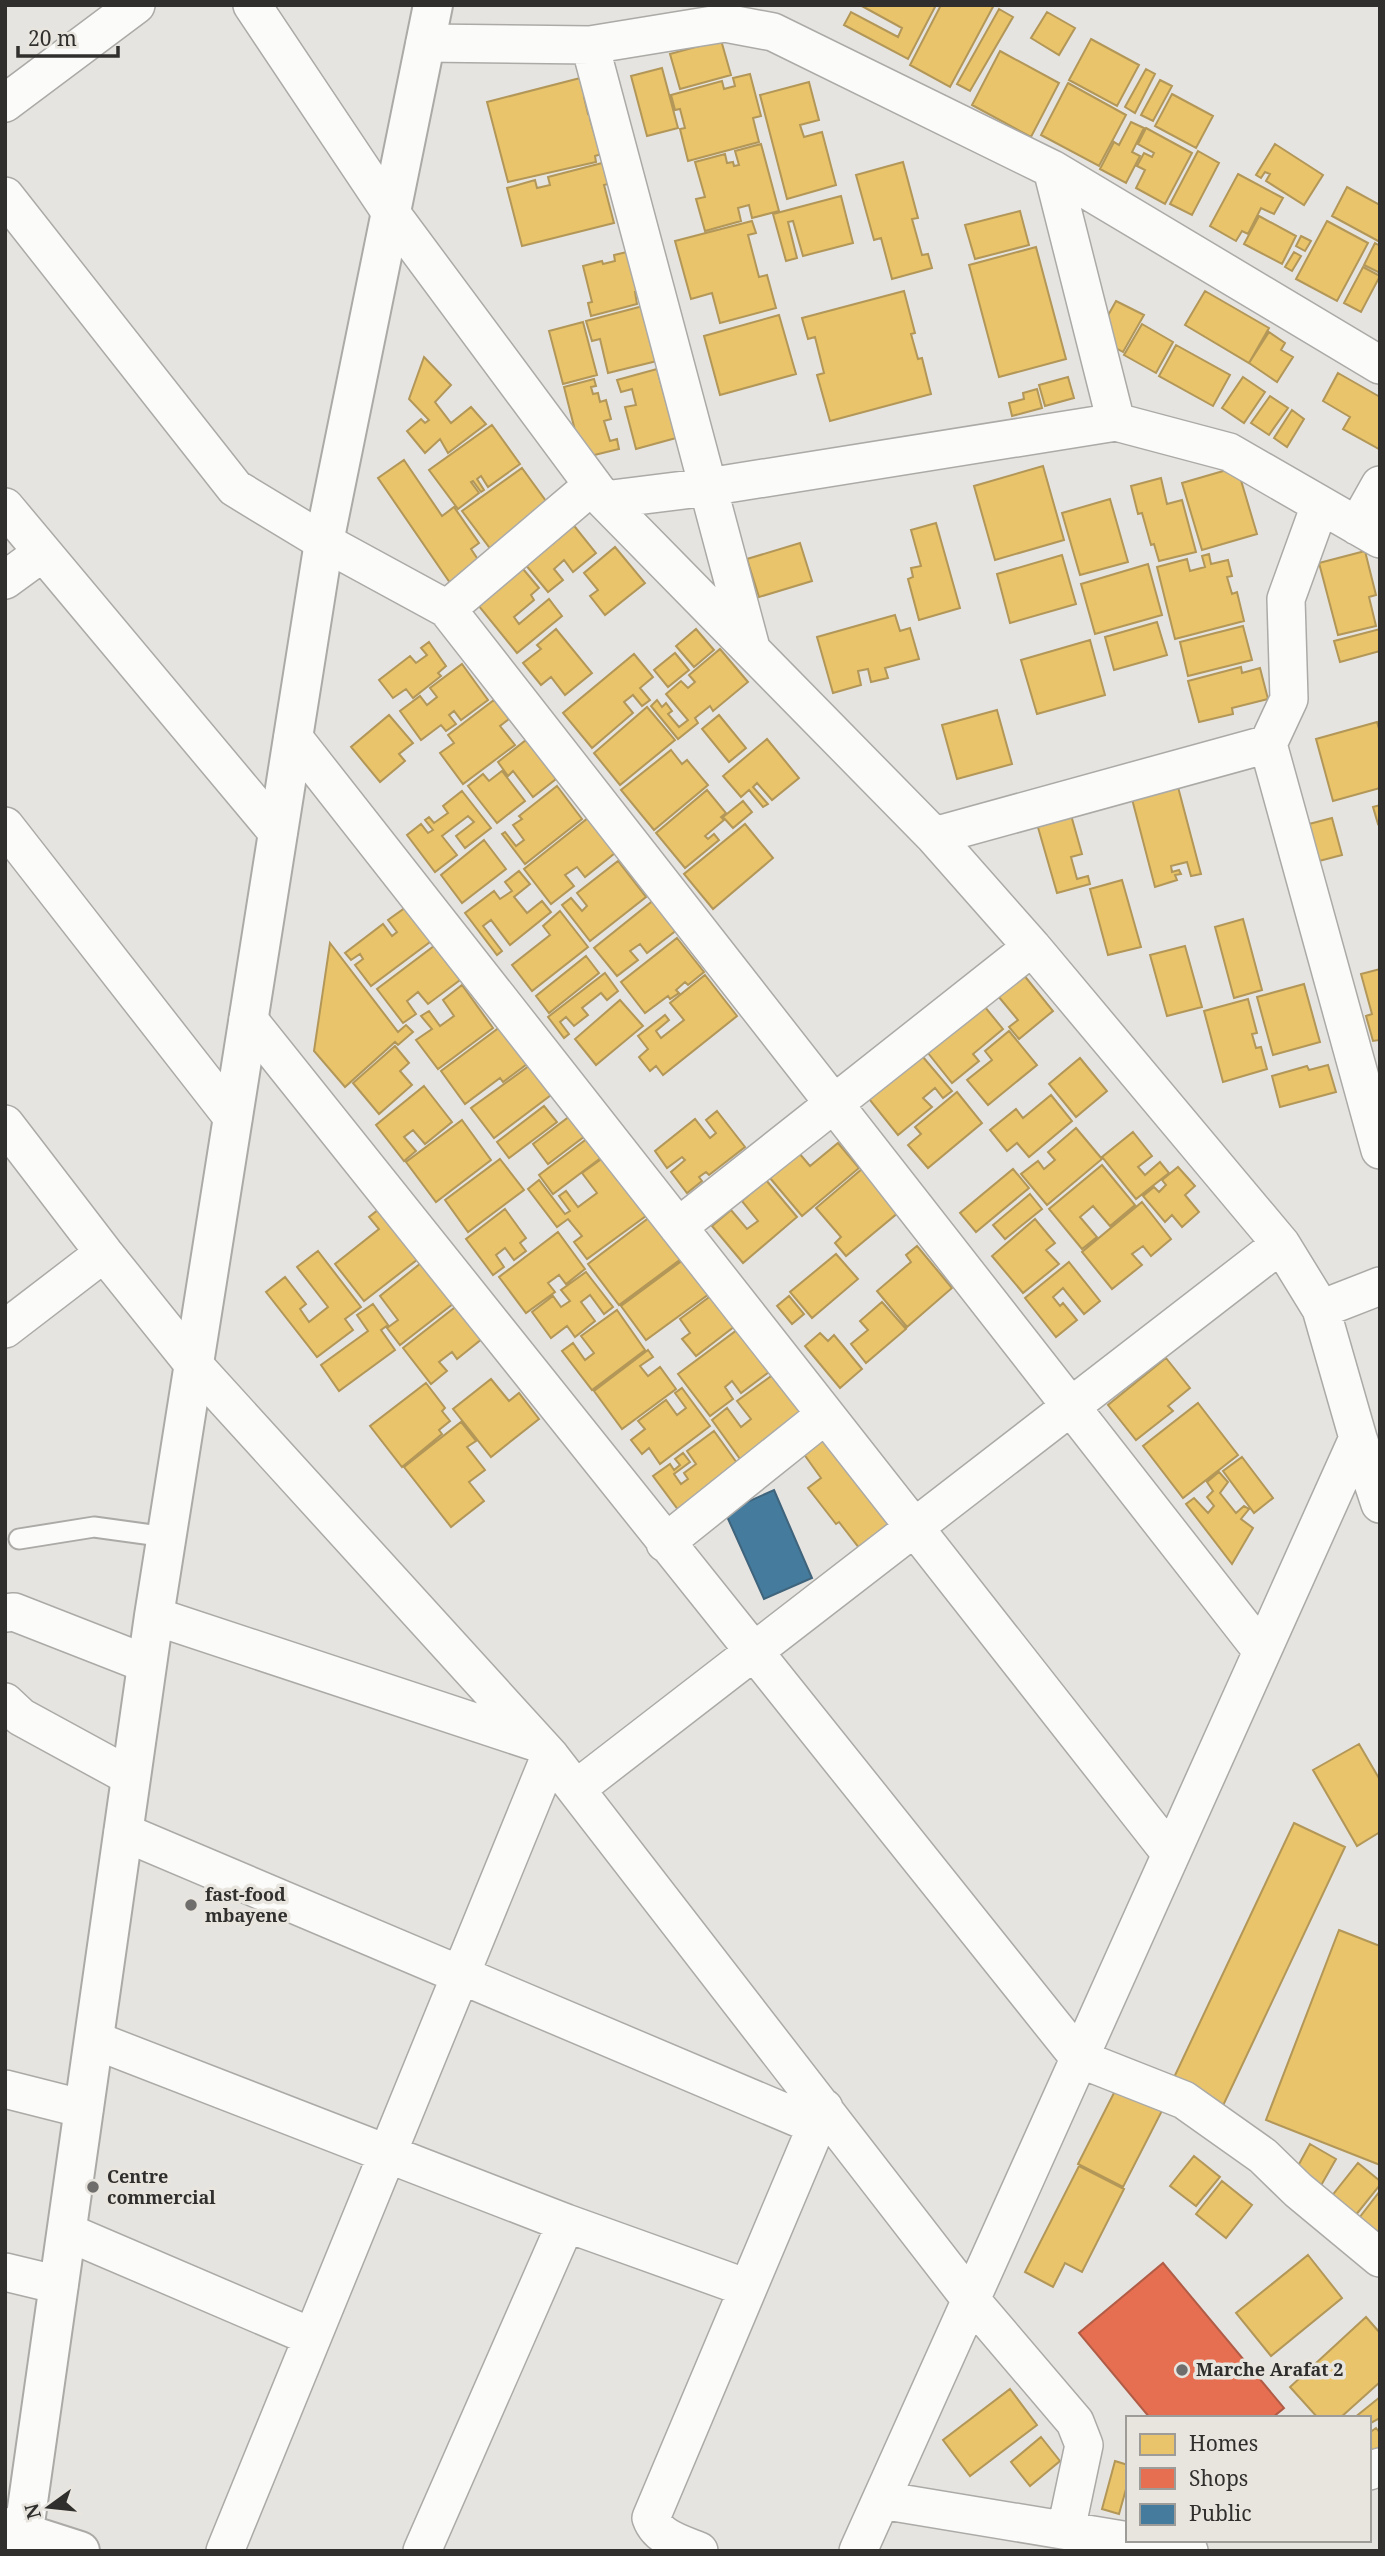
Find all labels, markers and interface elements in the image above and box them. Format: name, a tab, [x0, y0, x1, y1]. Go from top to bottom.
scale bar	[18, 14, 117, 58]
text: 20 m	[28, 24, 77, 52]
place label: fast-food mbayene	[205, 1882, 288, 1927]
marker: fast-food mbayene	[183, 1897, 199, 1913]
place label: Centre commercial	[107, 2164, 216, 2209]
marker: Centre commercial	[85, 2179, 101, 2195]
place label: Marche Arafat 2	[1196, 2357, 1344, 2381]
marker: Marche Arafat 2	[1174, 2362, 1190, 2378]
legend	[1126, 2416, 1371, 2542]
text: Homes	[1189, 2429, 1258, 2457]
text: Shops	[1189, 2464, 1248, 2492]
north arrow	[14, 2472, 84, 2542]
text: Public	[1189, 2499, 1251, 2527]
text: N	[18, 2501, 47, 2522]

